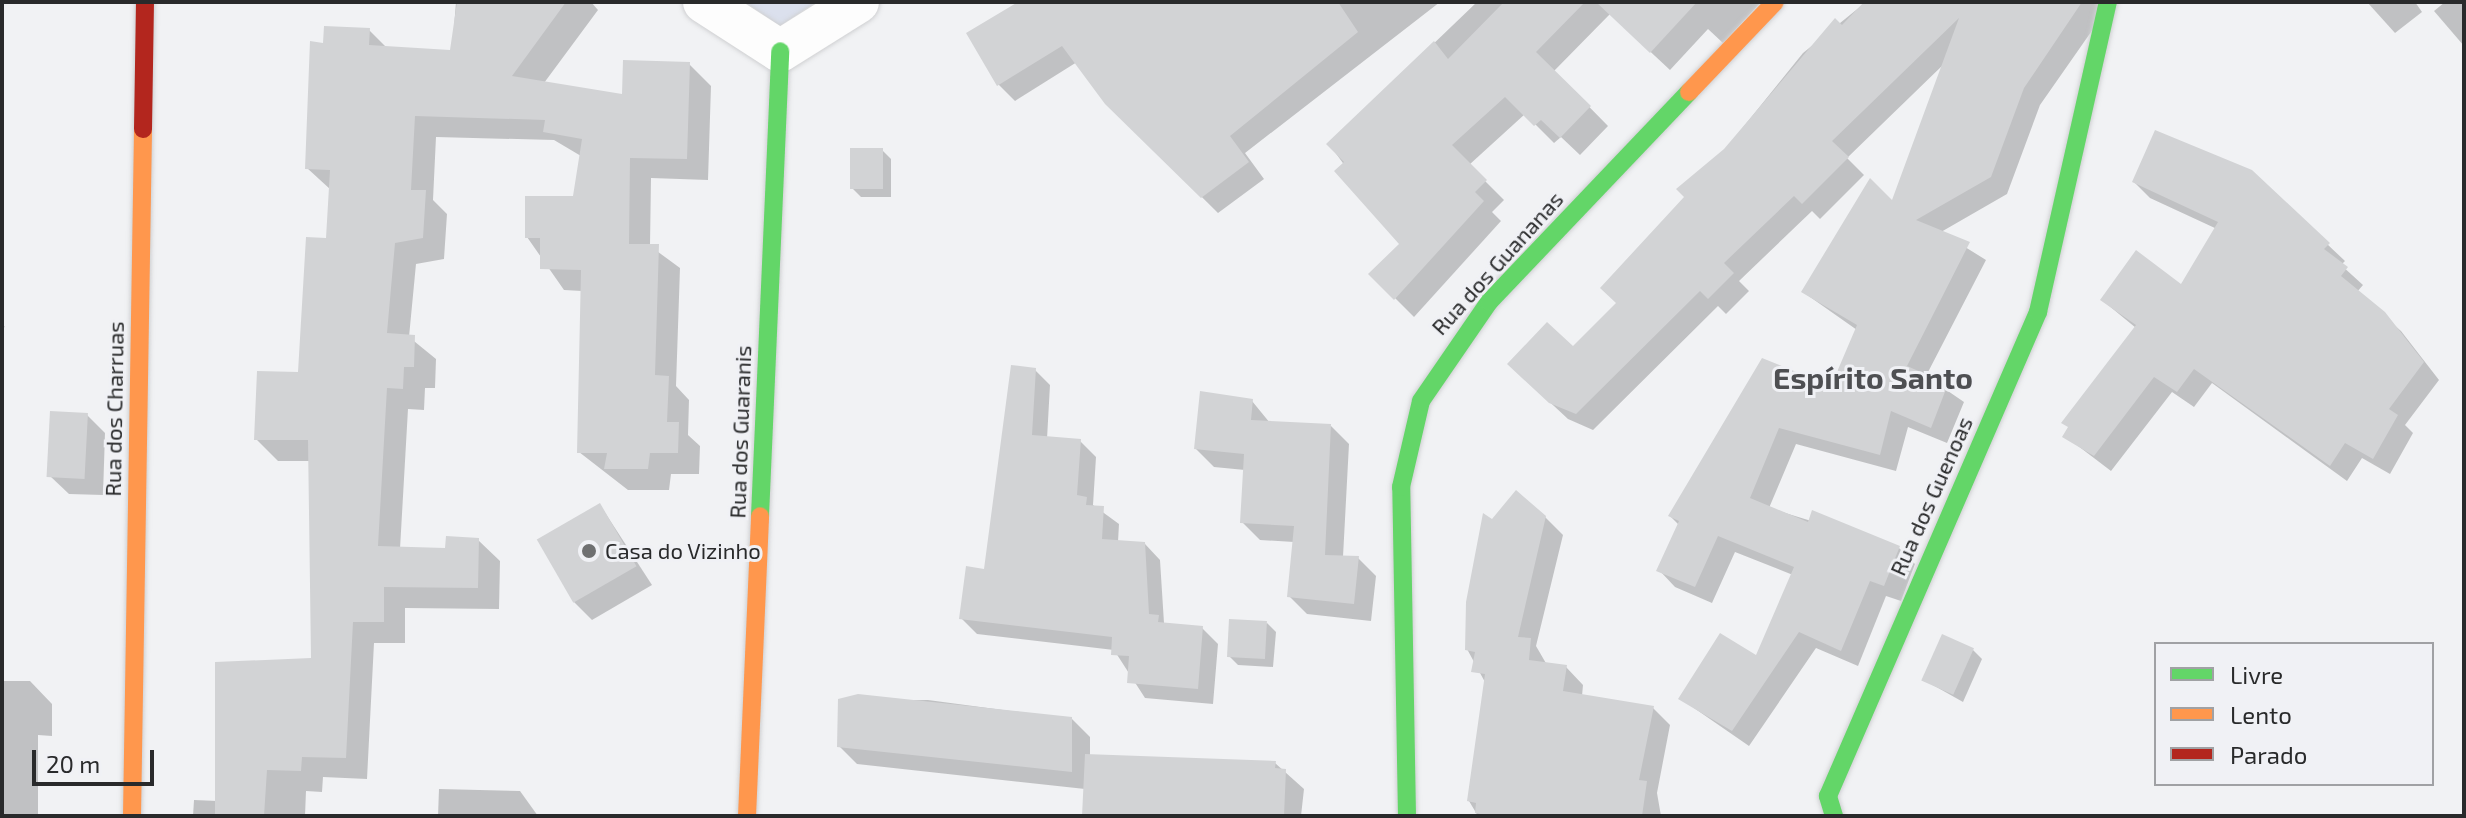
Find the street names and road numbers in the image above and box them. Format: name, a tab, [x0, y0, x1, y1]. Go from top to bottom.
street label: Rua dos Guananas	[1426, 186, 1568, 340]
street label: Rua dos Charruas	[99, 321, 129, 497]
street label: Rua dos Guaranis	[724, 345, 756, 519]
street label: Rua dos Guenoas	[1884, 413, 1978, 579]

